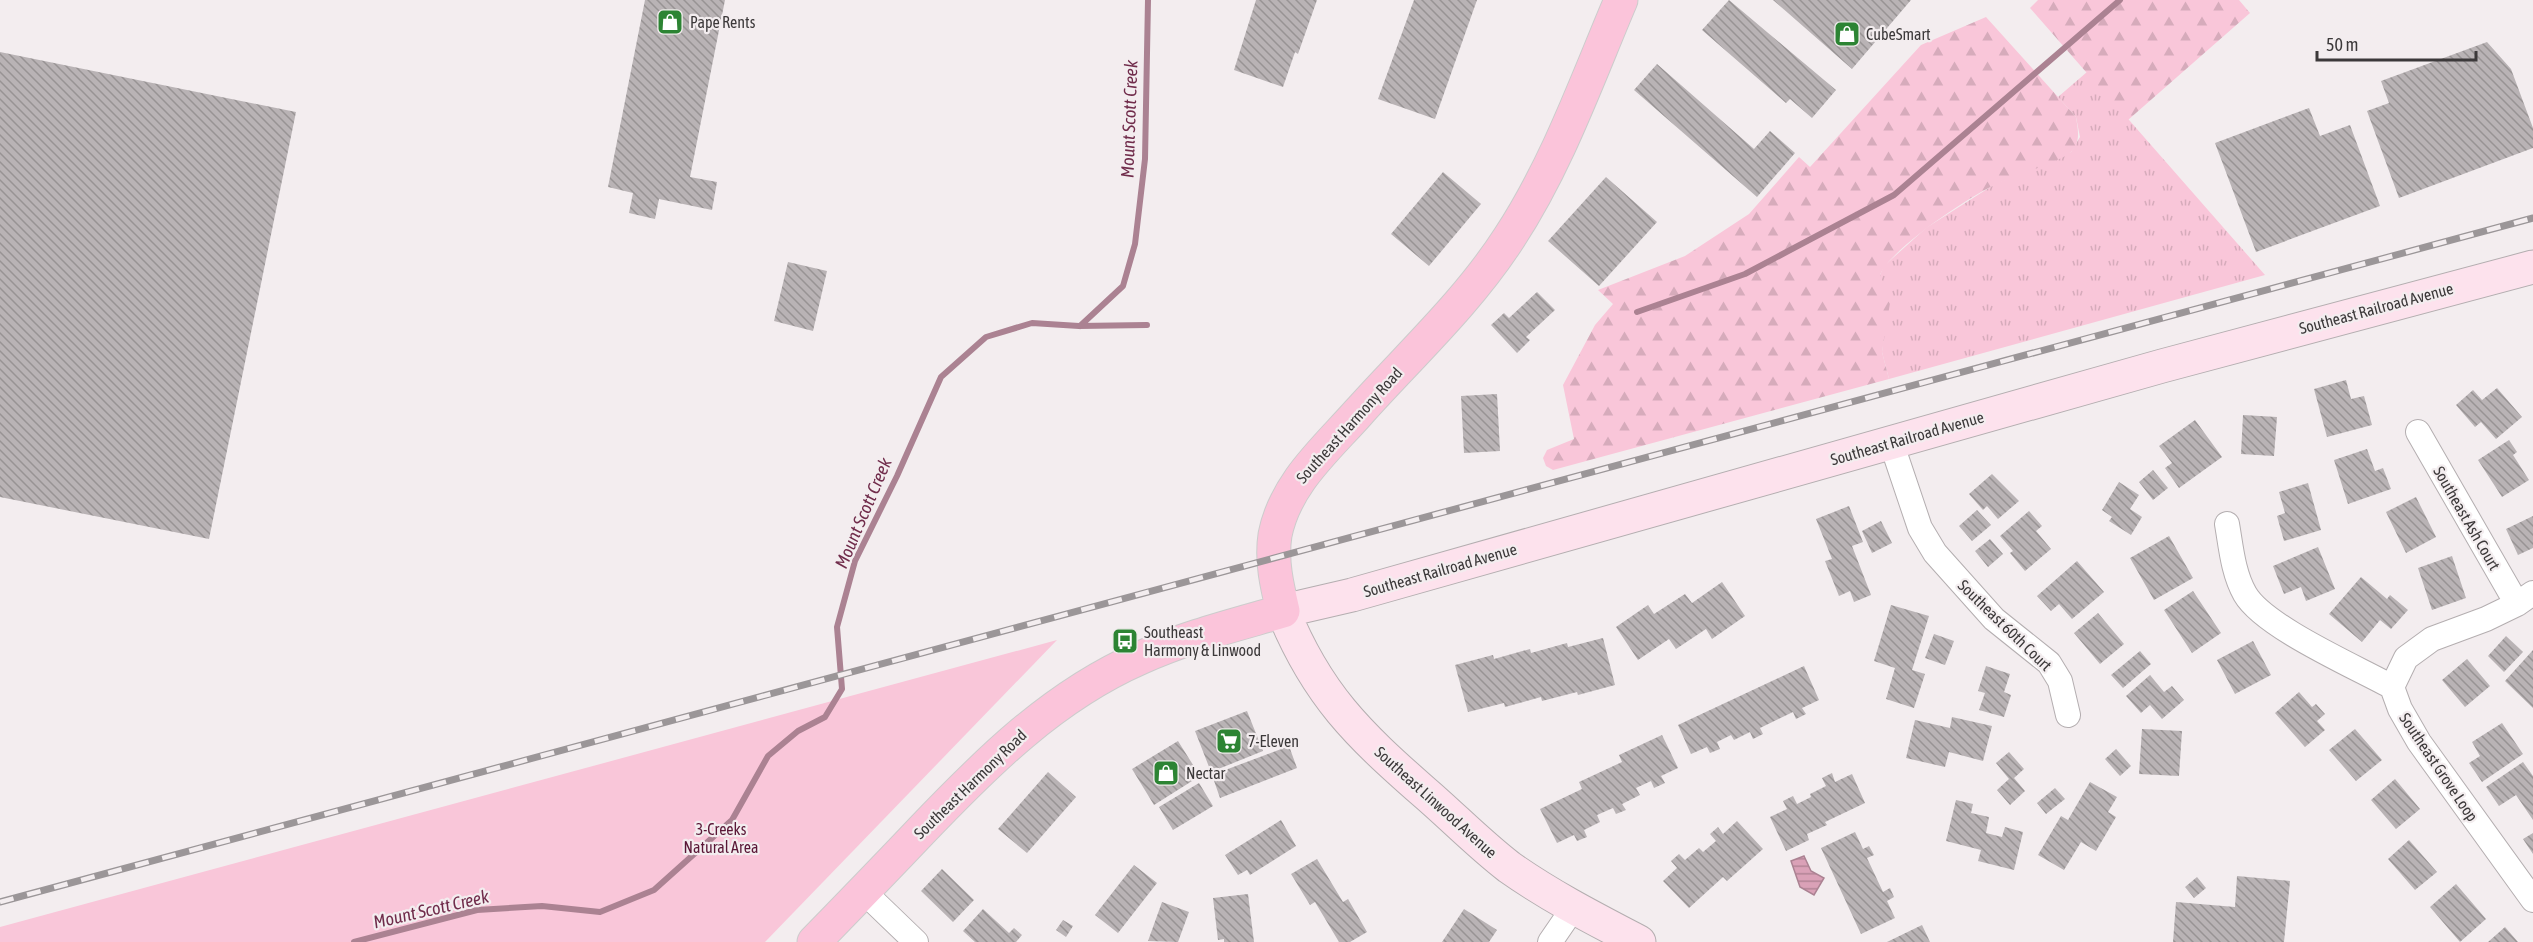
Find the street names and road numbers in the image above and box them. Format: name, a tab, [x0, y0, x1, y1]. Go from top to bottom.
street label: Southeast Railroad Avenue	[2297, 279, 2455, 337]
street label: Southeast Harmony Road	[1292, 364, 1406, 487]
street label: Southeast Railroad Avenue	[1828, 407, 1986, 469]
street label: Southeast Ash Court	[2430, 463, 2504, 573]
street label: Southeast Railroad Avenue	[1361, 539, 1519, 601]
street label: Southeast 60th Court	[1955, 576, 2056, 674]
street label: Southeast Grove Loop	[2395, 709, 2482, 825]
street label: Southeast Harmony Road	[910, 726, 1031, 843]
street label: Southeast Linwood Avenue	[1371, 743, 1501, 861]

